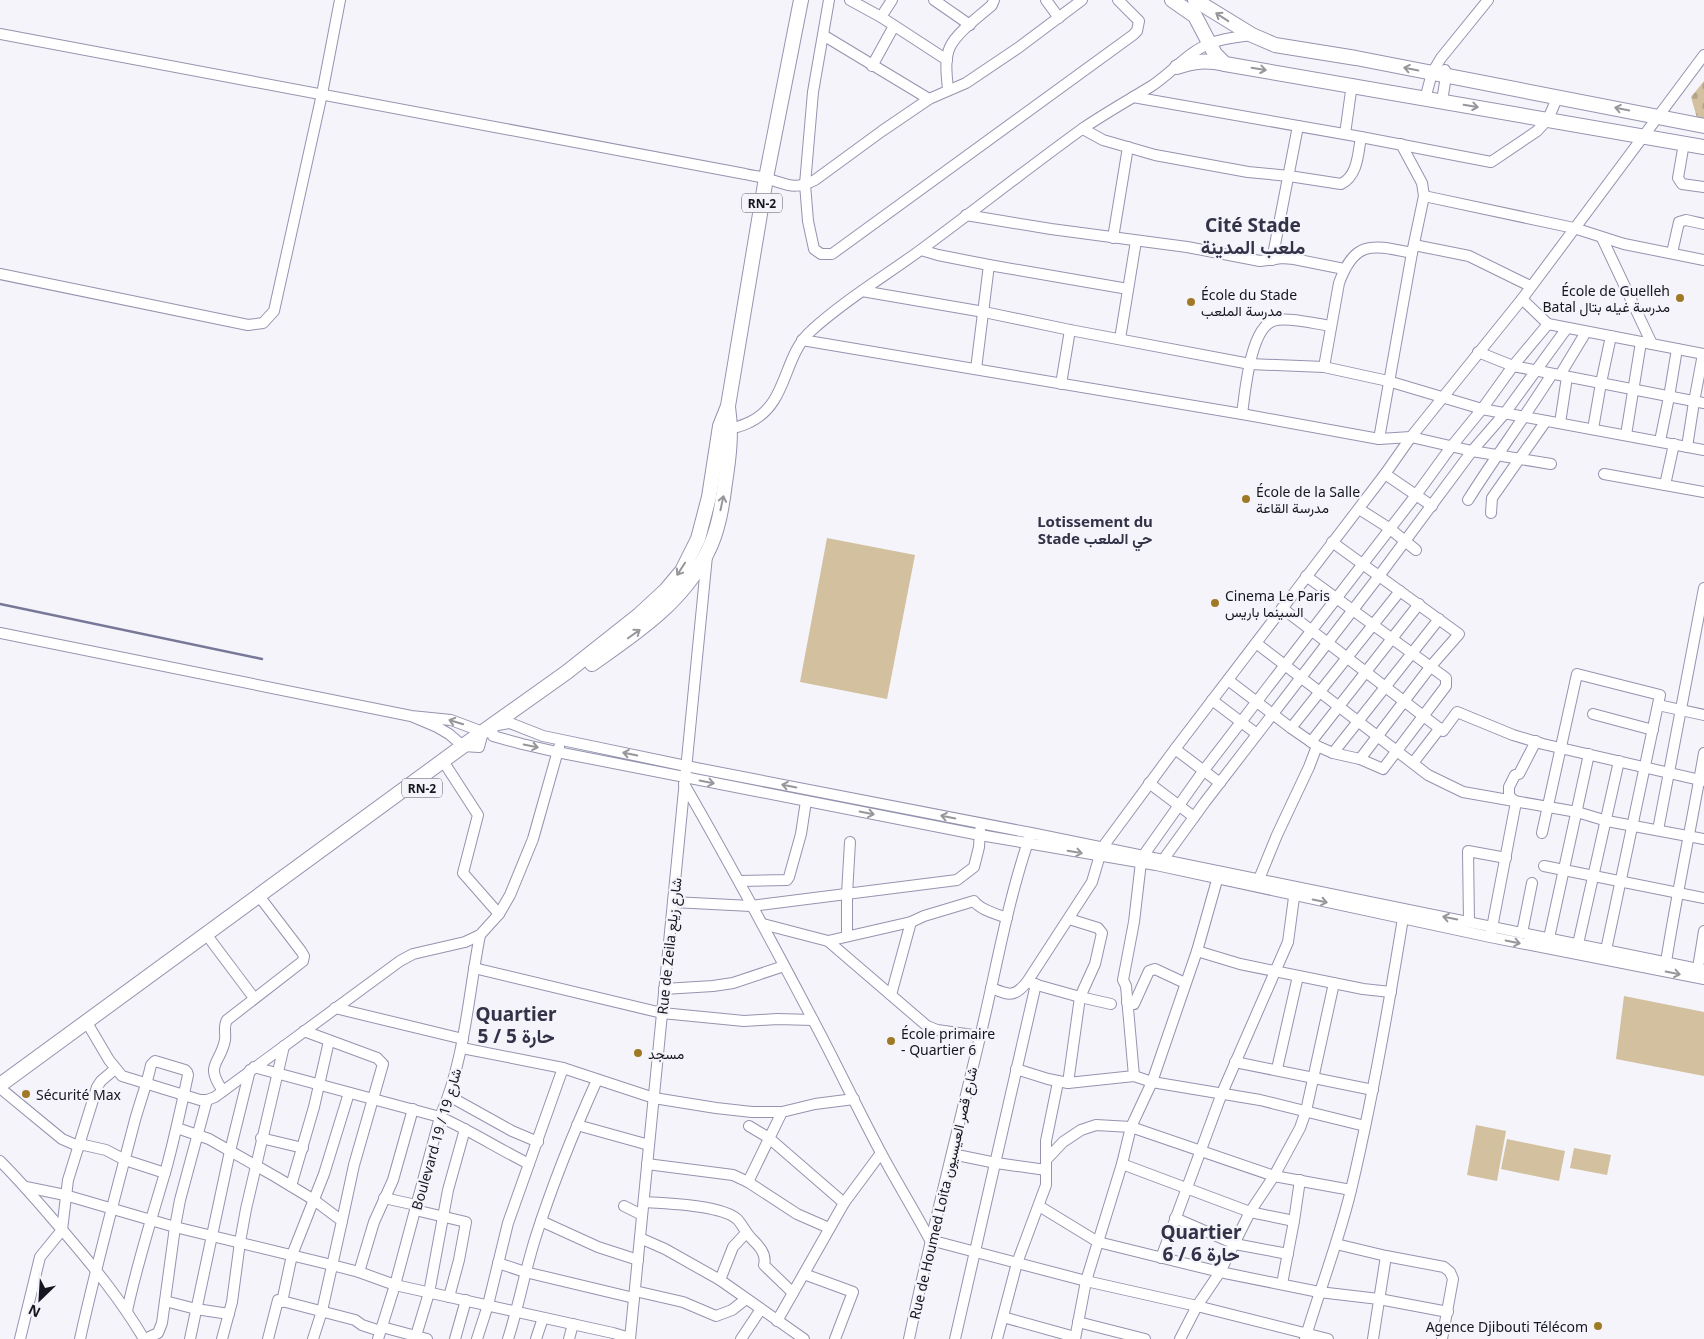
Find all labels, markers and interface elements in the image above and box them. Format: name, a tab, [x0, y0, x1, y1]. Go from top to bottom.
one-way arrow	[1216, 12, 1230, 22]
one-way arrow	[1403, 64, 1419, 73]
one-way arrow	[1250, 65, 1266, 75]
one-way arrow	[1462, 101, 1478, 111]
one-way arrow	[1614, 104, 1630, 113]
road number: RN-2	[742, 194, 782, 212]
district label: Cité Stade ملعب المدينة	[1201, 212, 1305, 260]
place label: École de Guelleh Batal مدرسة غيله بتال	[1542, 281, 1670, 317]
place label: École du Stade مدرسة الملعب	[1201, 285, 1297, 320]
marker: École de Guelleh Batal مدرسة غيله بتال	[1674, 292, 1686, 304]
marker: École du Stade مدرسة الملعب	[1185, 296, 1197, 308]
place label: École de la Salle مدرسة القاعة	[1256, 482, 1360, 517]
marker: École de la Salle مدرسة القاعة	[1240, 493, 1252, 505]
one-way arrow	[718, 495, 727, 511]
district label: Lotissement du Stade حي الملعب	[1037, 511, 1153, 552]
one-way arrow	[676, 562, 686, 576]
place label: Cinema Le Paris السينما باريس	[1225, 586, 1330, 621]
marker: Cinema Le Paris السينما باريس	[1209, 597, 1221, 609]
one-way arrow	[627, 629, 641, 639]
one-way arrow	[448, 716, 464, 726]
one-way arrow	[522, 742, 538, 752]
one-way arrow	[622, 749, 638, 758]
road number: RN-2	[402, 778, 442, 798]
one-way arrow	[699, 778, 715, 787]
one-way arrow	[781, 781, 797, 790]
one-way arrow	[858, 809, 874, 818]
one-way arrow	[941, 812, 957, 822]
one-way arrow	[1067, 848, 1083, 858]
street label: Rue de Zeila شارع زيلع	[652, 877, 688, 1016]
one-way arrow	[1312, 897, 1328, 906]
one-way arrow	[1443, 913, 1459, 923]
one-way arrow	[1505, 937, 1521, 947]
one-way arrow	[1664, 968, 1680, 978]
district label: Quartier 5 / حارة 5	[475, 1001, 557, 1049]
place label: École primaire - Quartier 6	[901, 1024, 995, 1059]
marker: École primaire - Quartier 6	[885, 1035, 897, 1047]
place label: مسجد	[648, 1044, 684, 1063]
marker: مسجد	[632, 1047, 644, 1059]
street label: Rue de Houmed Loita شارع قصر العيسيون	[905, 1065, 983, 1322]
street label: Boulevard 19 / شارع 19	[407, 1066, 467, 1213]
place label: Sécurité Max	[36, 1085, 121, 1104]
marker: Sécurité Max	[20, 1088, 32, 1100]
district label: Quartier 6 / حارة 6	[1160, 1219, 1242, 1267]
north arrow	[15, 1274, 65, 1324]
text: N	[25, 1300, 43, 1322]
place label: Agence Djibouti Télécom	[1426, 1317, 1588, 1336]
marker: Agence Djibouti Télécom	[1592, 1320, 1604, 1332]

